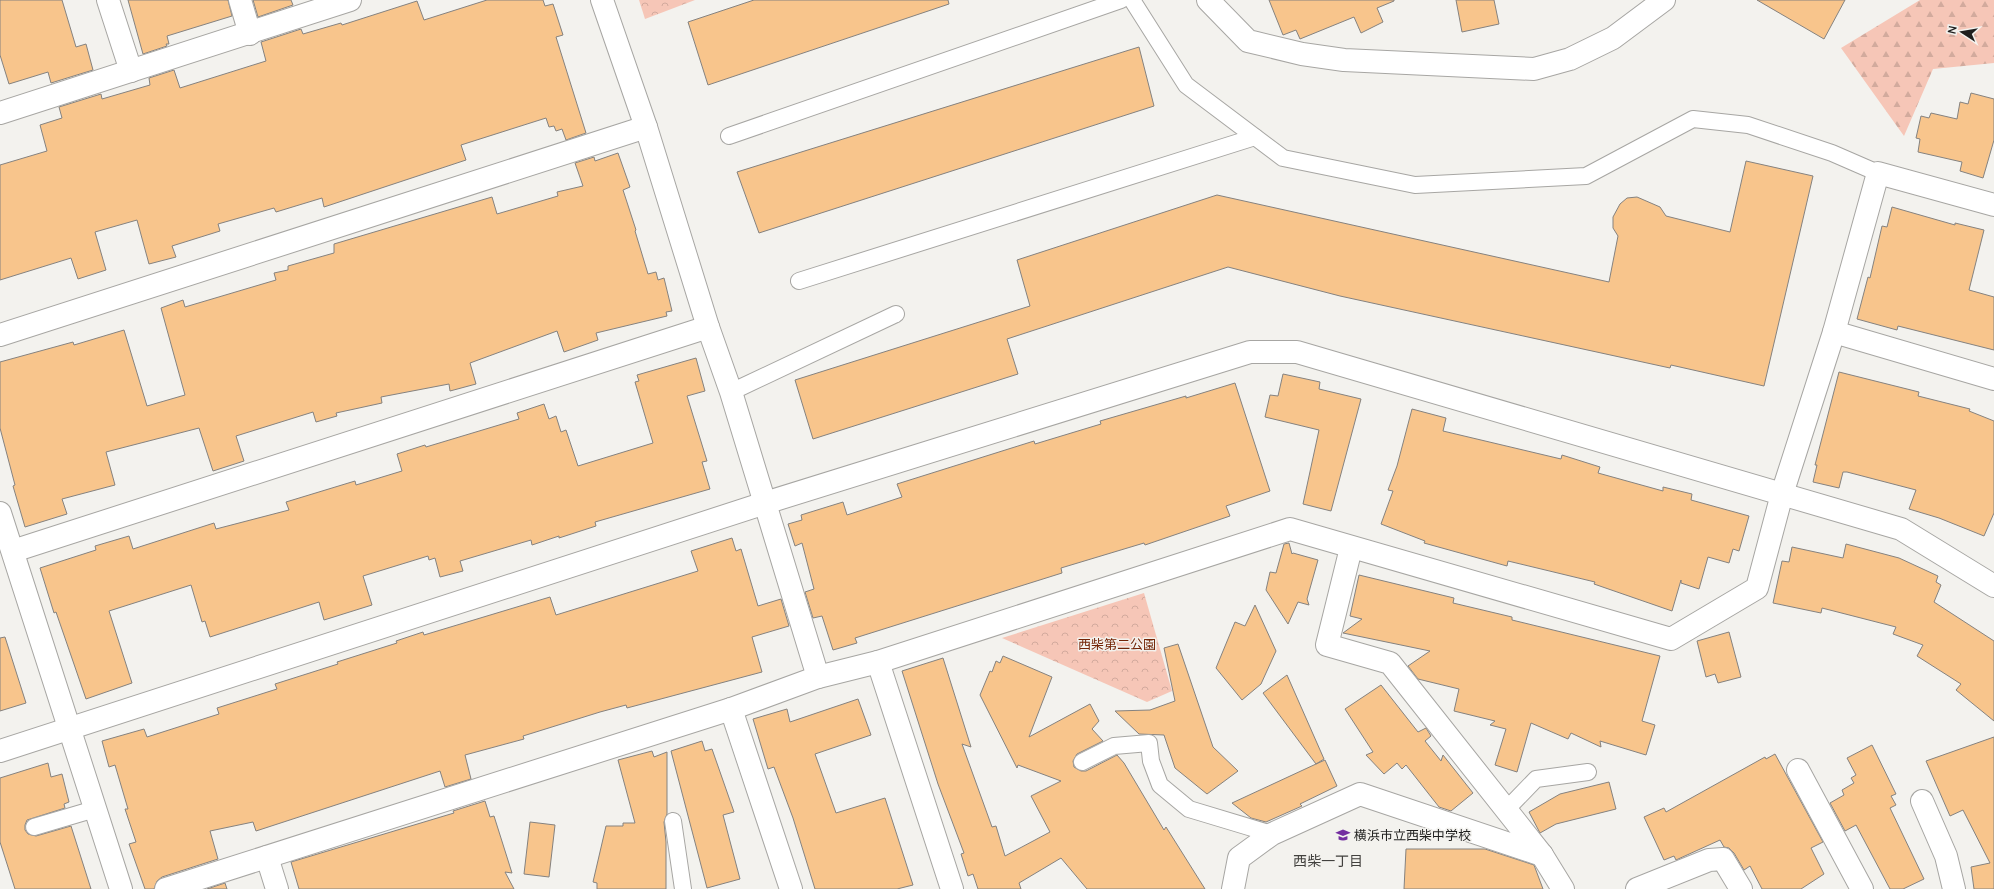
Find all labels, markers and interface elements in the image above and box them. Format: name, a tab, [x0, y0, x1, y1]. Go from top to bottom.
north arrow	[1942, 12, 1982, 52]
text: N	[1944, 24, 1960, 35]
park label: 西柴第二公園	[1078, 635, 1156, 653]
place label: 横浜市立西柴中学校	[1354, 826, 1471, 844]
school or university icon: 横浜市立西柴中学校	[1335, 827, 1351, 843]
district label: 西柴一丁目	[1293, 851, 1363, 870]

